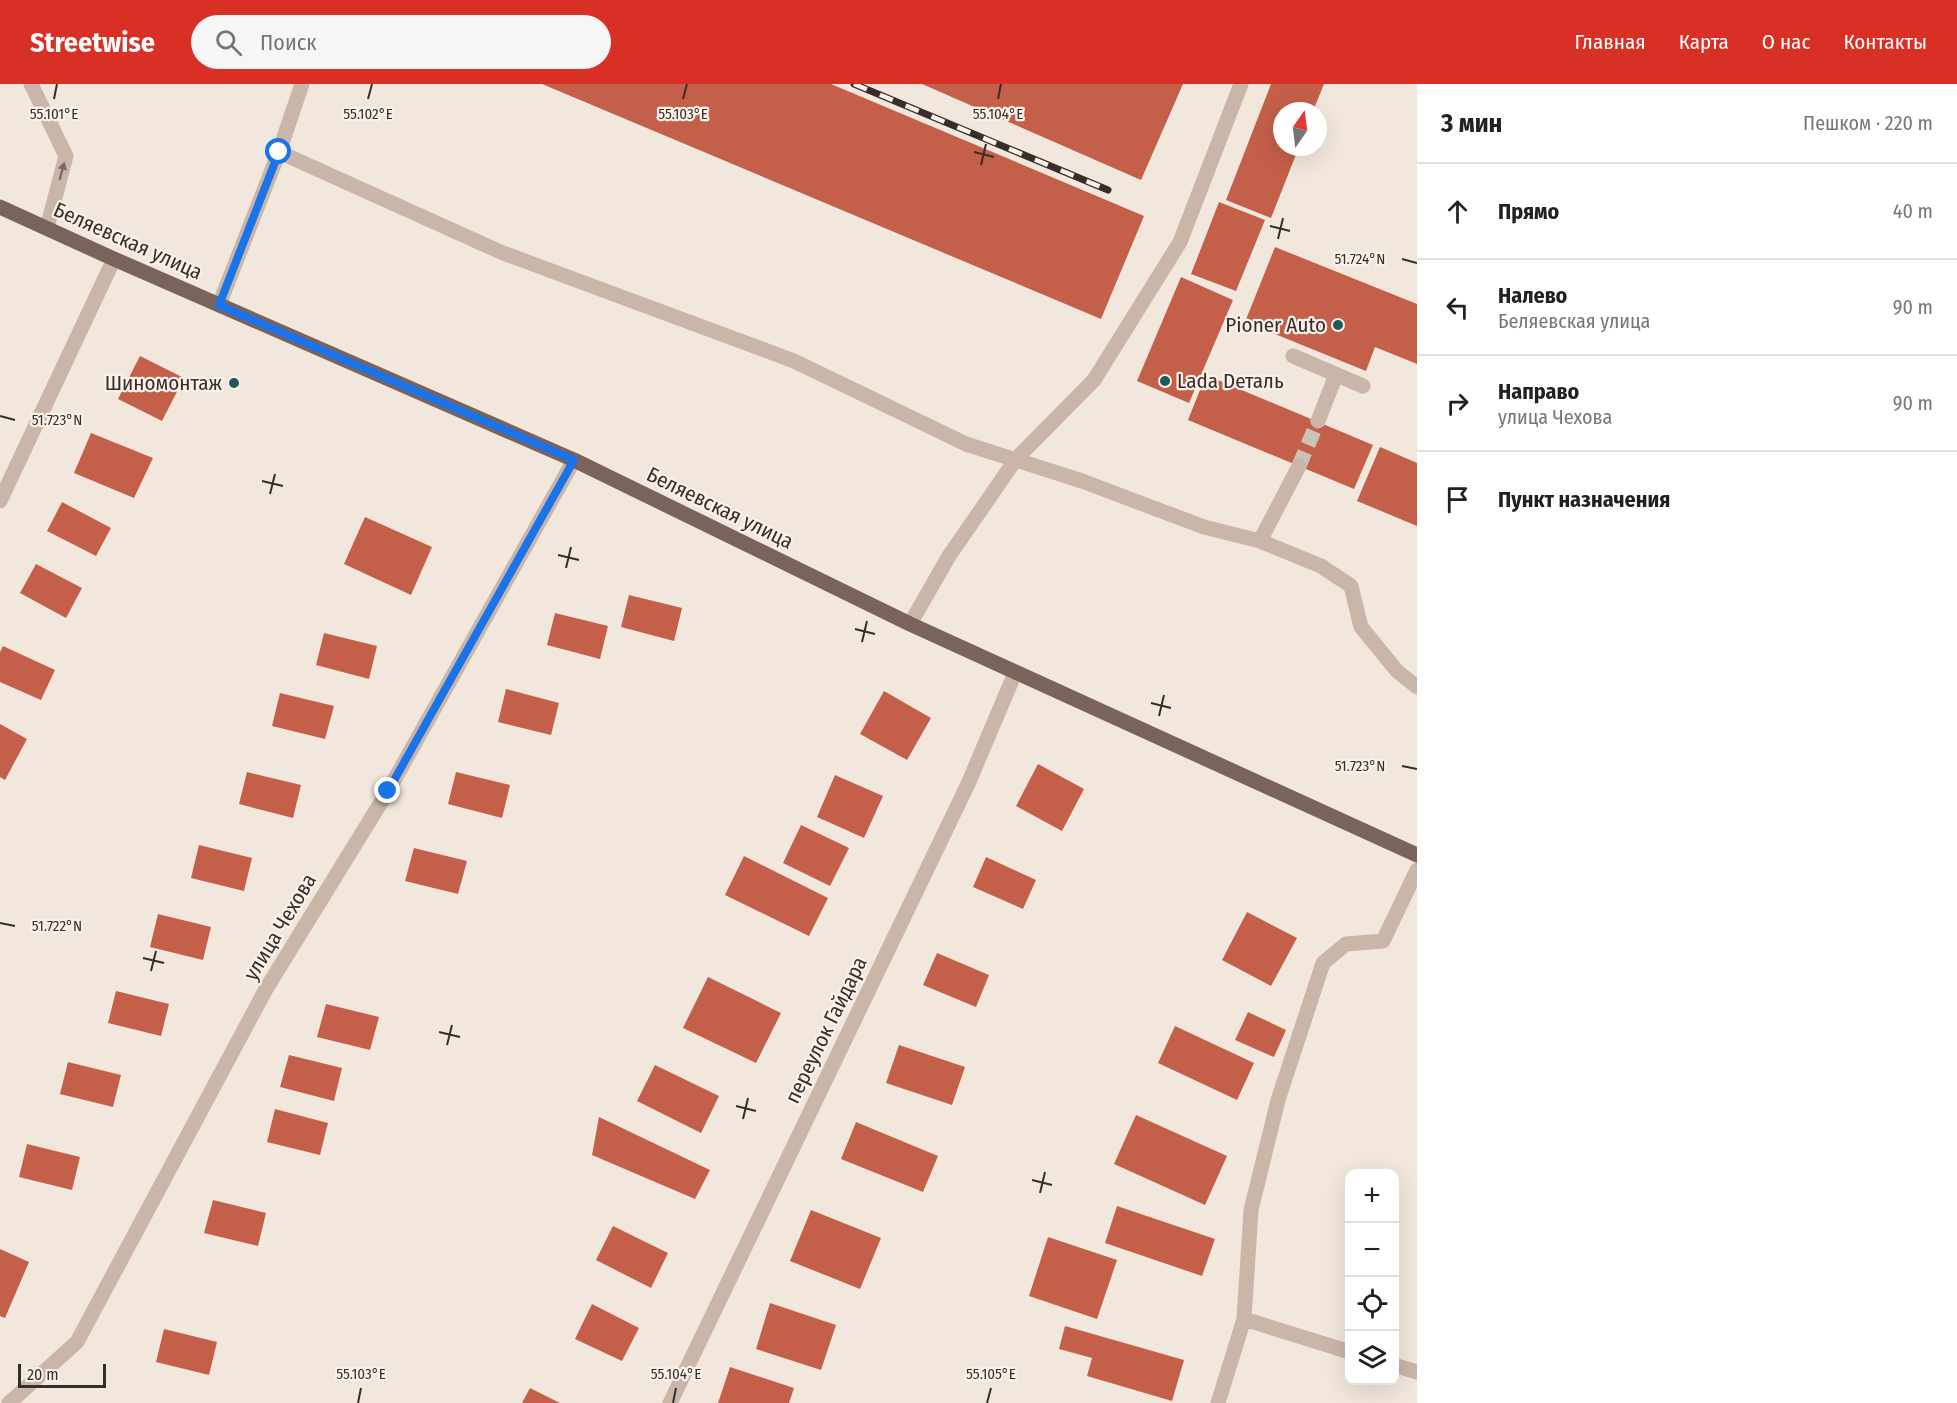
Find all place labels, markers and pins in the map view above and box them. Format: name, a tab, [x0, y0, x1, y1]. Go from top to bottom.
place label: Pioner Auto	[1225, 312, 1326, 338]
marker: Pioner Auto	[1331, 318, 1345, 332]
place label: Lada Dеталь	[1177, 368, 1284, 394]
place label: Шиномонтаж	[105, 370, 223, 396]
marker: Lada Dеталь	[1158, 374, 1172, 388]
marker: Шиномонтаж	[227, 376, 241, 390]

